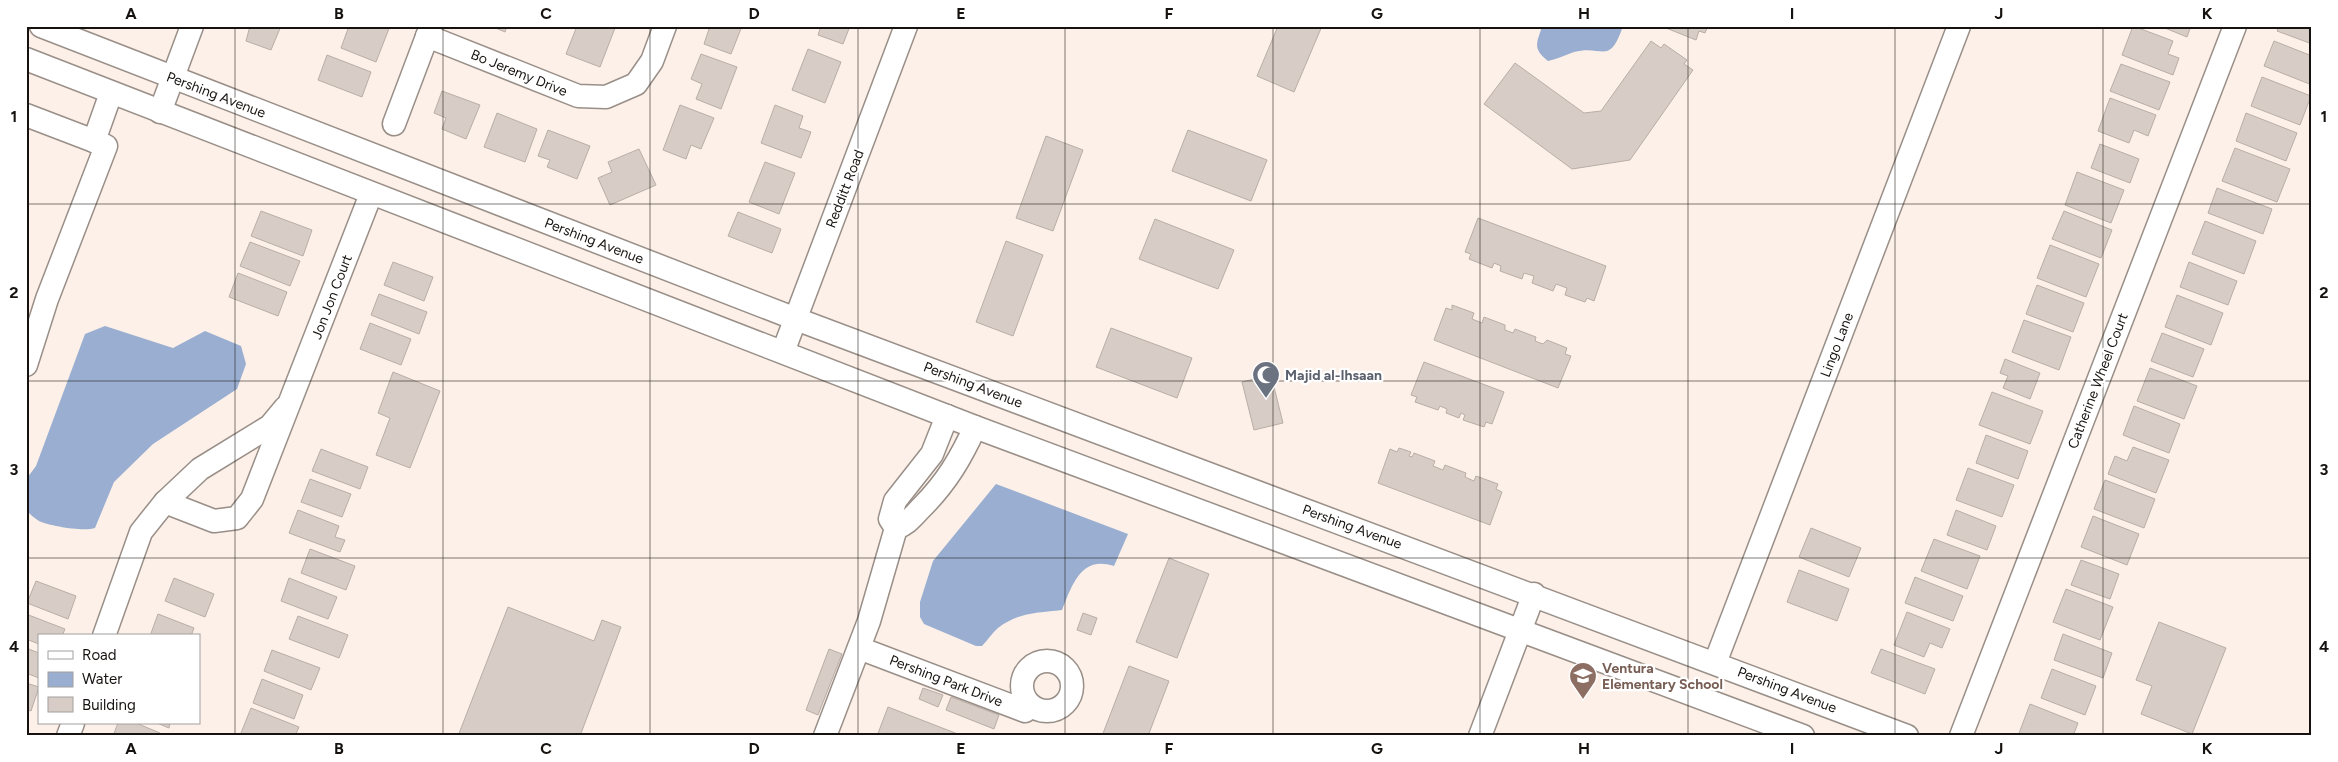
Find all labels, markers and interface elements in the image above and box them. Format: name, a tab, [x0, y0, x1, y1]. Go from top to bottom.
text: A	[125, 4, 137, 23]
text: B	[334, 4, 344, 23]
text: C	[540, 4, 552, 23]
text: D	[748, 4, 760, 23]
text: E	[956, 4, 966, 23]
text: F	[1165, 4, 1174, 23]
text: G	[1371, 4, 1383, 23]
text: H	[1578, 4, 1590, 23]
text: I	[1790, 4, 1794, 23]
text: J	[1995, 4, 2003, 23]
text: K	[2202, 4, 2213, 23]
street label: Bo Jeremy Drive	[468, 46, 570, 100]
street label: Pershing Avenue	[164, 68, 268, 122]
text: 1	[11, 107, 17, 126]
text: 1	[2321, 107, 2327, 126]
street label: Redditt Road	[822, 148, 868, 230]
street label: Pershing Avenue	[542, 214, 646, 268]
street label: Jon Jon Court	[308, 252, 356, 342]
text: 2	[9, 283, 19, 302]
text: 2	[2319, 283, 2329, 302]
street label: Lingo Lane	[1817, 310, 1857, 380]
street label: Catherine Wheel Court	[2064, 311, 2132, 451]
street label: Pershing Avenue	[921, 358, 1025, 412]
mosque icon: Majid al-Ihsaan	[1251, 360, 1281, 399]
place label: Majid al-Ihsaan	[1285, 367, 1382, 384]
text: 3	[10, 460, 19, 479]
text: 3	[2320, 460, 2329, 479]
street label: Pershing Avenue	[1300, 501, 1404, 553]
legend	[38, 634, 200, 724]
text: 4	[9, 637, 19, 656]
text: 4	[2319, 637, 2329, 656]
text: Road	[82, 646, 117, 664]
street label: Pershing Park Drive	[887, 652, 1005, 711]
place label: Ventura Elementary School	[1602, 660, 1723, 693]
school or university icon: Ventura Elementary School	[1568, 661, 1598, 700]
street label: Pershing Avenue	[1735, 663, 1839, 717]
text: Water	[82, 670, 122, 688]
text: Building	[82, 696, 136, 714]
text: A	[125, 739, 137, 758]
text: B	[334, 739, 344, 758]
text: C	[540, 739, 552, 758]
text: D	[748, 739, 760, 758]
text: E	[956, 739, 966, 758]
text: F	[1165, 739, 1174, 758]
text: G	[1371, 739, 1383, 758]
text: H	[1578, 739, 1590, 758]
text: I	[1790, 739, 1794, 758]
text: J	[1995, 739, 2003, 758]
text: K	[2202, 739, 2213, 758]

